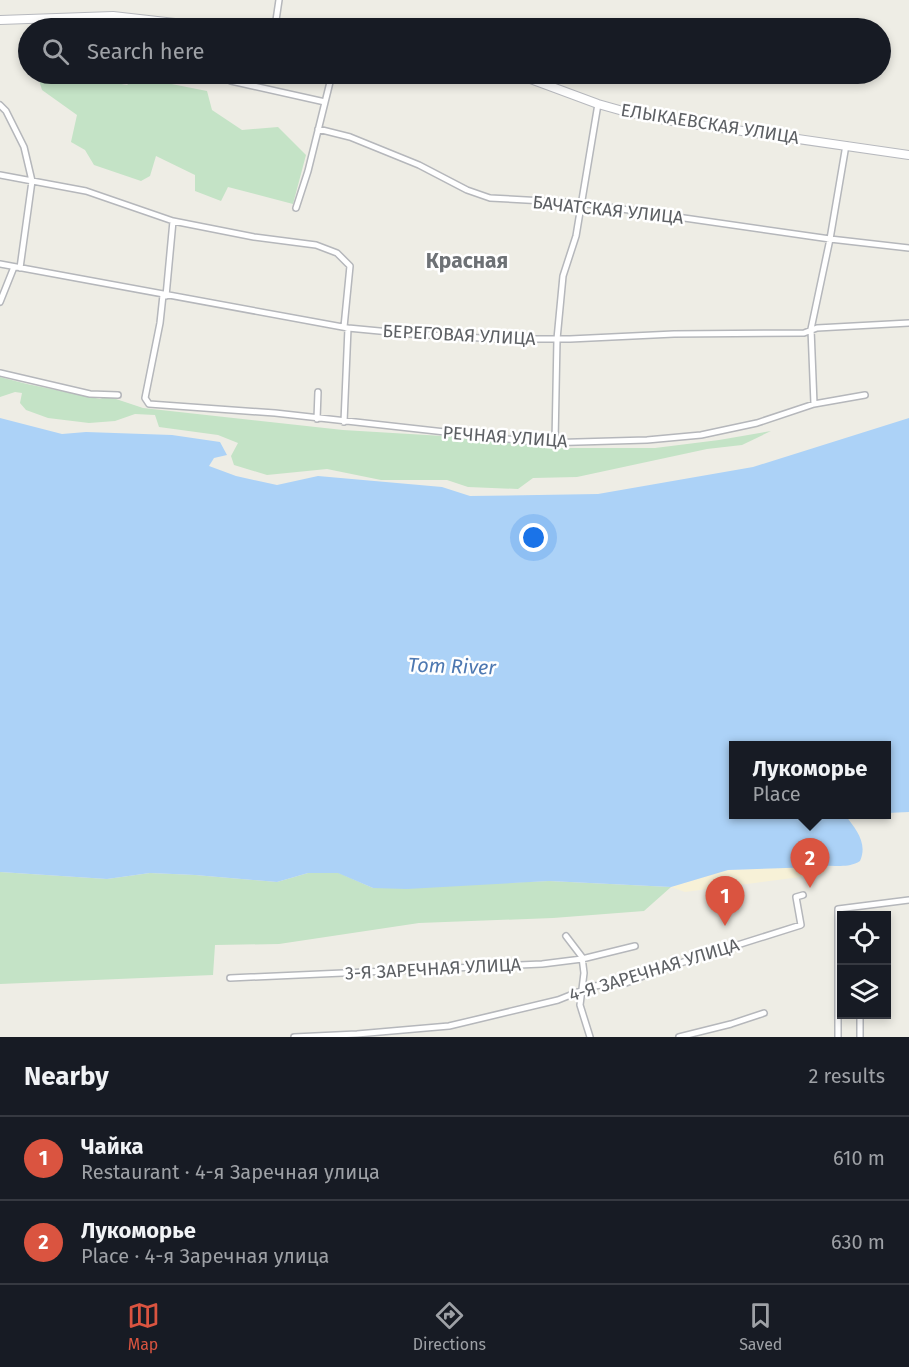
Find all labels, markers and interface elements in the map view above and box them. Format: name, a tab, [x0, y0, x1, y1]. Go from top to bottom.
search box	[18, 18, 891, 84]
icon: search	[39, 35, 72, 68]
text: Search here	[87, 38, 205, 65]
street label: ЕЛЫКАЕВСКАЯ УЛИЦА	[619, 99, 801, 149]
street label: БАЧАТСКАЯ УЛИЦА	[531, 191, 685, 229]
district label: Красная	[426, 248, 508, 274]
street label: БЕРЕГОВАЯ УЛИЦА	[382, 320, 537, 350]
street label: РЕЧНАЯ УЛИЦА	[442, 422, 569, 452]
your location	[519, 523, 548, 552]
water label: Tom River	[408, 652, 498, 680]
popup	[729, 741, 891, 819]
text: Лукоморье	[753, 755, 867, 782]
text: Place	[753, 782, 801, 806]
pin: 2	[790, 838, 830, 888]
pin: 1	[706, 876, 744, 926]
map controls	[837, 911, 891, 1019]
button: locate	[837, 911, 891, 965]
street label: 4-Я ЗАРЕЧНАЯ УЛИЦА	[566, 933, 742, 1006]
street label: 3-Я ЗАРЕЧНАЯ УЛИЦА	[344, 953, 522, 985]
button: layers	[837, 965, 891, 1019]
text: Nearby	[24, 1061, 109, 1092]
text: 2 results	[808, 1064, 885, 1088]
text: Чайка	[81, 1133, 143, 1160]
text: 1	[39, 1146, 48, 1170]
text: 610 m	[833, 1146, 885, 1170]
text: Restaurant · 4-я Заречная улица	[81, 1160, 380, 1184]
text: Лукоморье	[81, 1217, 196, 1244]
text: 2	[38, 1230, 49, 1254]
text: 630 m	[831, 1230, 885, 1254]
text: Place · 4-я Заречная улица	[81, 1244, 329, 1268]
tab: Map	[127, 1299, 160, 1354]
tab: Directions	[413, 1299, 486, 1354]
tab: Saved	[739, 1299, 782, 1354]

